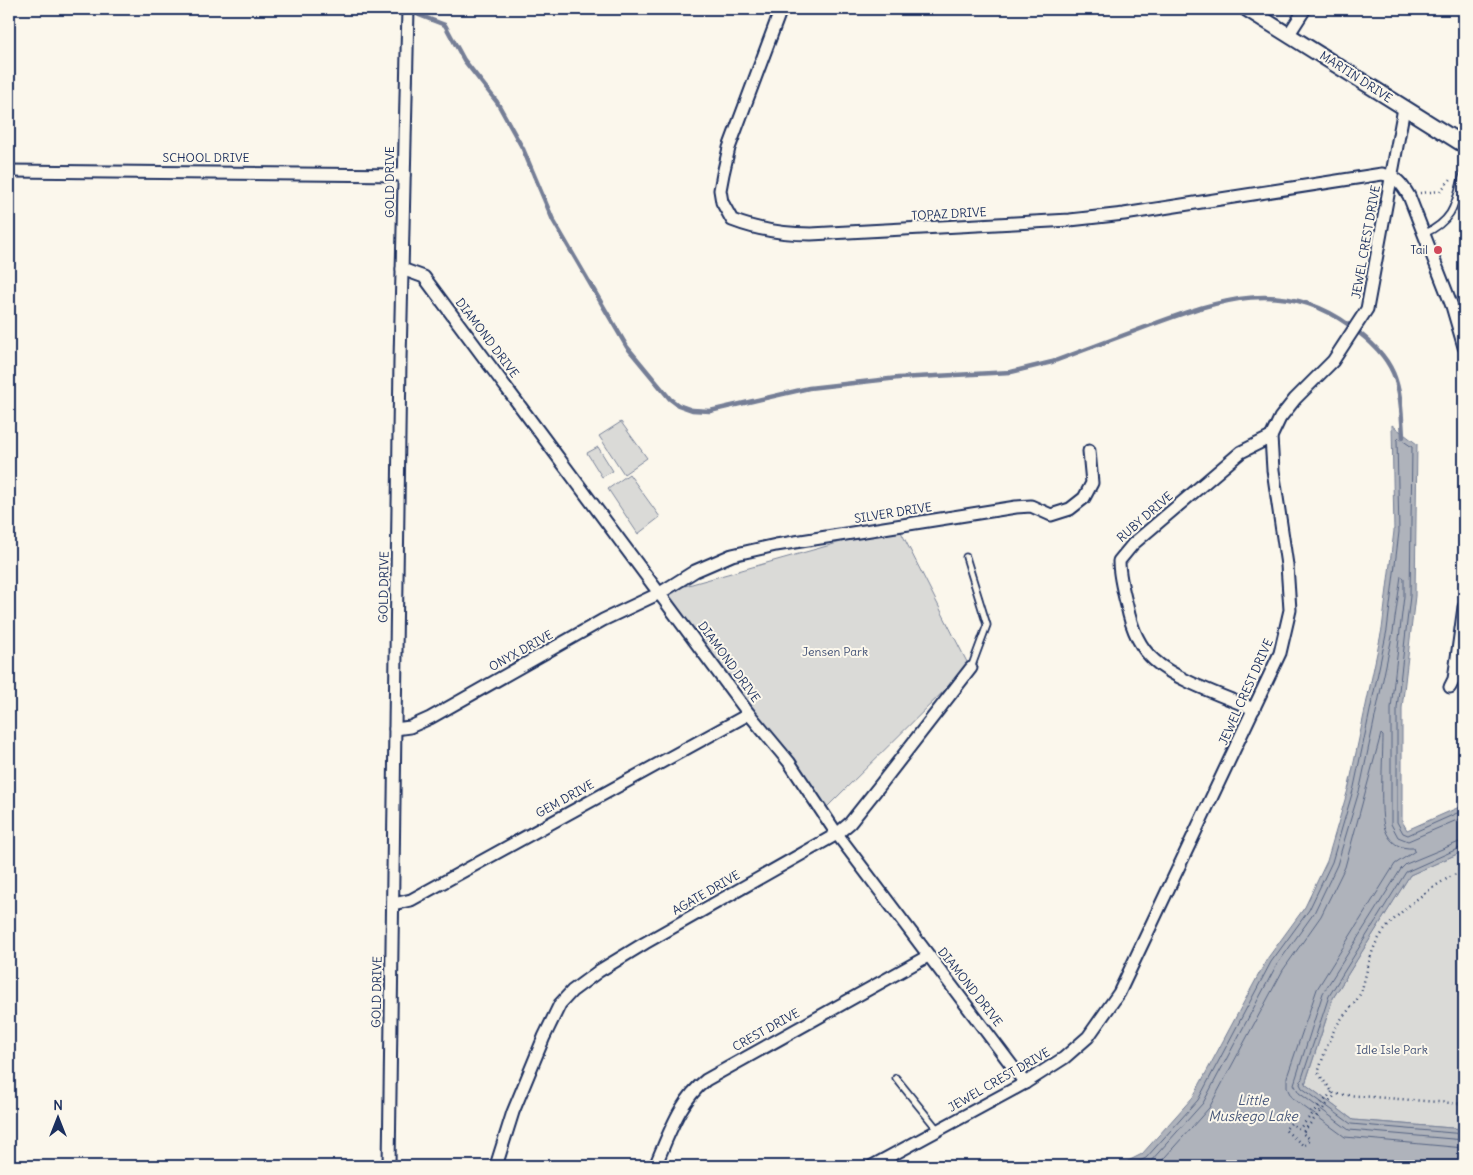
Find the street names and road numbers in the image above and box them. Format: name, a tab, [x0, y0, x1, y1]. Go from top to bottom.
street label: MARTIN DRIVE	[1317, 48, 1395, 106]
street label: GOLD DRIVE	[382, 146, 397, 218]
street label: SCHOOL DRIVE	[163, 150, 249, 165]
street label: JEWEL CREST DRIVE	[1348, 184, 1383, 300]
street label: TOPAZ DRIVE	[911, 204, 987, 223]
street label: DIAMOND DRIVE	[453, 295, 522, 380]
street label: RUBY DRIVE	[1114, 488, 1176, 545]
street label: SILVER DRIVE	[853, 499, 933, 526]
street label: GOLD DRIVE	[375, 551, 392, 623]
street label: DIAMOND DRIVE	[695, 619, 764, 705]
street label: ONYX DRIVE	[486, 627, 555, 674]
street label: JEWEL CREST DRIVE	[1215, 636, 1276, 747]
street label: GEM DRIVE	[533, 776, 596, 821]
street label: AGATE DRIVE	[669, 867, 742, 918]
street label: DIAMOND DRIVE	[935, 944, 1006, 1029]
street label: GOLD DRIVE	[368, 956, 385, 1028]
street label: CREST DRIVE	[730, 1005, 802, 1054]
street label: JEWEL CREST DRIVE	[945, 1044, 1052, 1115]

